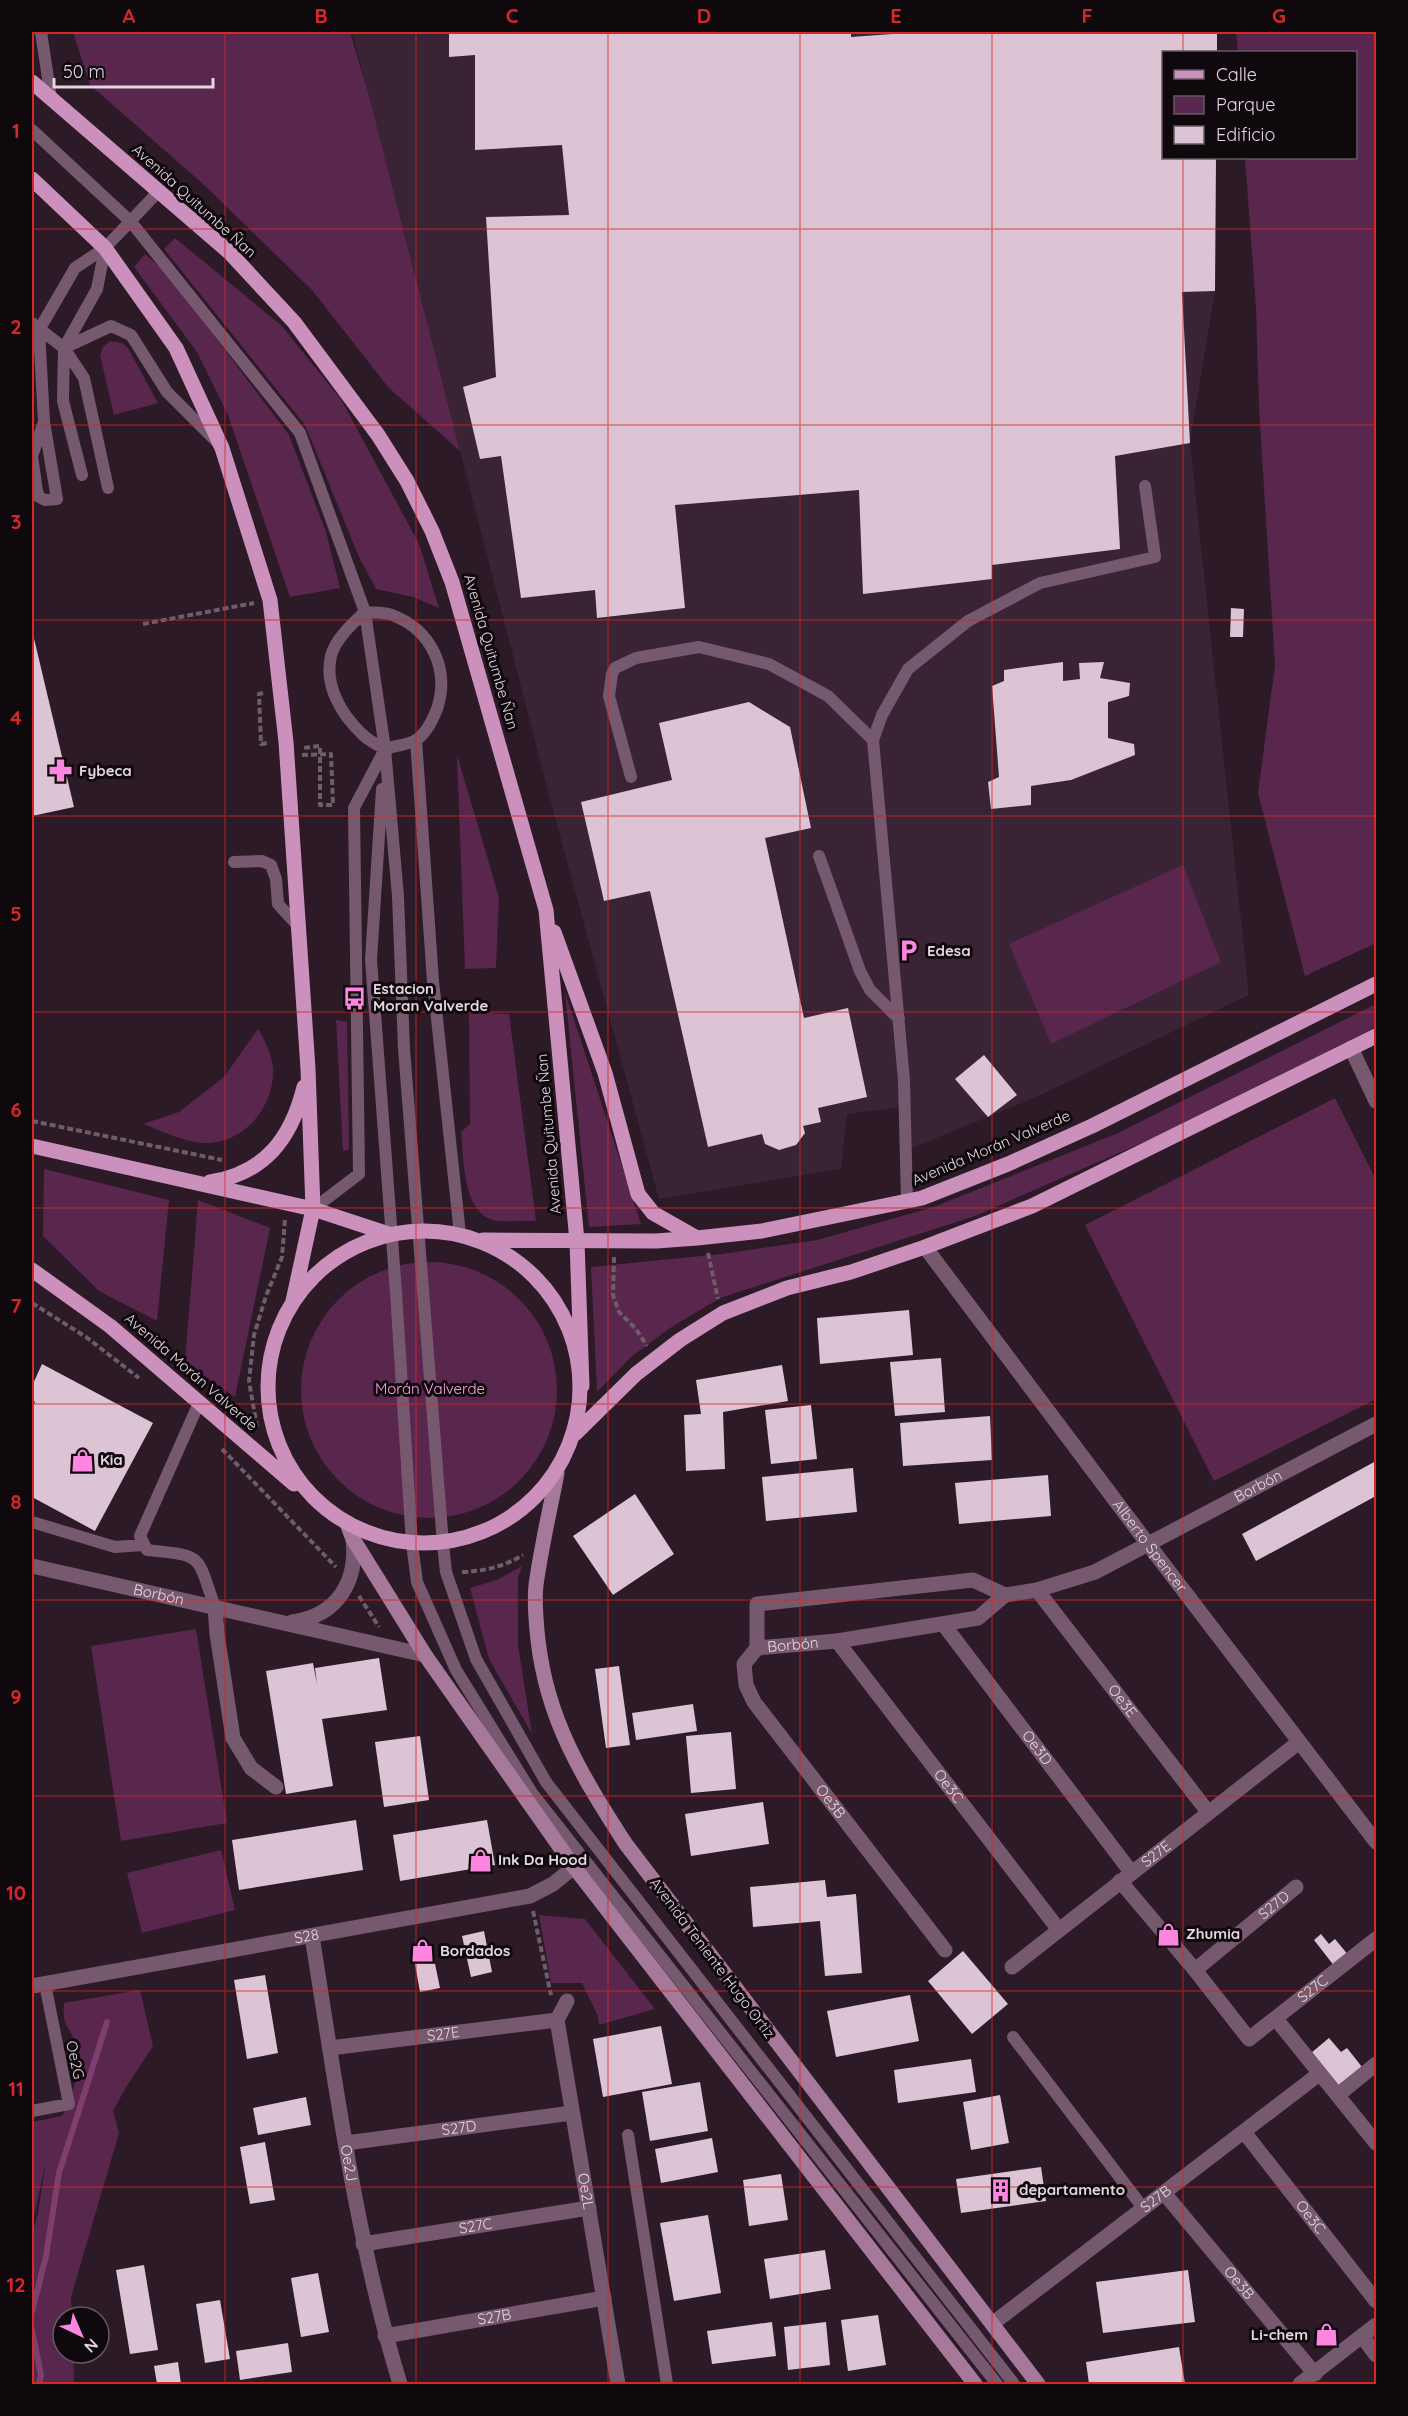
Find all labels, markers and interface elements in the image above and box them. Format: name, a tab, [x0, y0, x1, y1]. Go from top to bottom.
text: A	[123, 3, 136, 28]
text: B	[314, 3, 328, 28]
text: C	[506, 3, 519, 28]
text: D	[697, 3, 711, 28]
text: E	[890, 3, 902, 28]
text: F	[1081, 3, 1093, 28]
text: G	[1272, 3, 1286, 28]
scale bar	[54, 51, 213, 89]
legend	[1162, 51, 1357, 159]
text: 50 m	[63, 60, 105, 83]
text: Calle	[1216, 63, 1257, 86]
text: Parque	[1216, 93, 1275, 116]
text: 1	[12, 118, 20, 143]
text: Edificio	[1216, 123, 1275, 146]
street label: Avenida Quitumbe Ñan	[128, 140, 260, 261]
text: 2	[10, 314, 22, 339]
text: 3	[11, 509, 21, 534]
street label: Avenida Quitumbe Ñan	[460, 572, 523, 732]
text: 4	[10, 705, 22, 730]
pharmacy icon: Fybeca	[48, 758, 74, 784]
place label: Fybeca	[79, 761, 132, 780]
text: 5	[10, 901, 22, 926]
parking icon: Edesa	[896, 938, 922, 964]
place label: Edesa	[927, 941, 971, 960]
place label: Estacion Moran Valverde	[373, 979, 488, 1015]
bus stop icon: Estacion Moran Valverde	[342, 985, 368, 1011]
street label: Avenida Quitumbe Ñan	[532, 1053, 565, 1215]
text: 6	[10, 1097, 22, 1122]
street label: Avenida Morán Valverde	[909, 1106, 1073, 1189]
text: 7	[11, 1293, 22, 1318]
street label: Avenida Morán Valverde	[121, 1309, 262, 1435]
park label: Morán Valverde	[375, 1379, 485, 1398]
shop icon: Kia	[69, 1447, 95, 1473]
place label: Kia	[100, 1450, 123, 1469]
street label: Borbón	[1231, 1465, 1285, 1506]
text: 8	[11, 1489, 22, 1514]
street label: Alberto Spencer	[1109, 1496, 1192, 1596]
street label: Borbón	[132, 1579, 186, 1609]
street label: Borbón	[766, 1633, 819, 1656]
street label: Oe3E	[1104, 1680, 1141, 1721]
text: 9	[10, 1684, 22, 1709]
street label: Oe3D	[1018, 1726, 1057, 1769]
street label: Oe3C	[930, 1765, 968, 1807]
street label: Oe3B	[812, 1780, 850, 1822]
street label: S27E	[1137, 1836, 1174, 1871]
shop icon: Ink Da Hood	[467, 1847, 493, 1873]
place label: Ink Da Hood	[498, 1850, 587, 1869]
street label: Avenida Teniente Hugo Ortiz	[646, 1874, 779, 2042]
text: 10	[6, 1880, 26, 1905]
street label: S27D	[1254, 1886, 1293, 1923]
shop icon: Zhumia	[1155, 1921, 1181, 1947]
street label: S28	[293, 1924, 320, 1947]
place label: Zhumia	[1186, 1924, 1240, 1943]
shop icon: Bordados	[409, 1938, 435, 1964]
place label: Bordados	[440, 1941, 510, 1960]
street label: S27C	[1293, 1970, 1332, 2006]
street label: S27E	[426, 2022, 460, 2045]
street label: Oe2G	[62, 2039, 89, 2081]
text: 11	[8, 2076, 24, 2101]
street label: S27D	[440, 2116, 478, 2139]
street label: Oe2J	[337, 2143, 362, 2183]
street label: Oe2L	[574, 2172, 599, 2211]
building icon: departamento	[988, 2177, 1014, 2203]
place label: departamento	[1019, 2180, 1125, 2199]
street label: S27B	[1136, 2180, 1175, 2216]
street label: Oe3C	[1292, 2196, 1330, 2238]
street label: S27C	[457, 2214, 494, 2238]
street label: Oe3B	[1220, 2262, 1259, 2303]
text: 12	[6, 2272, 26, 2297]
street label: S27B	[476, 2304, 513, 2329]
north arrow	[51, 2305, 111, 2365]
shop icon: Li-chem	[1313, 2322, 1339, 2348]
place label: Li-chem	[1251, 2325, 1308, 2344]
text: N	[80, 2335, 103, 2357]

